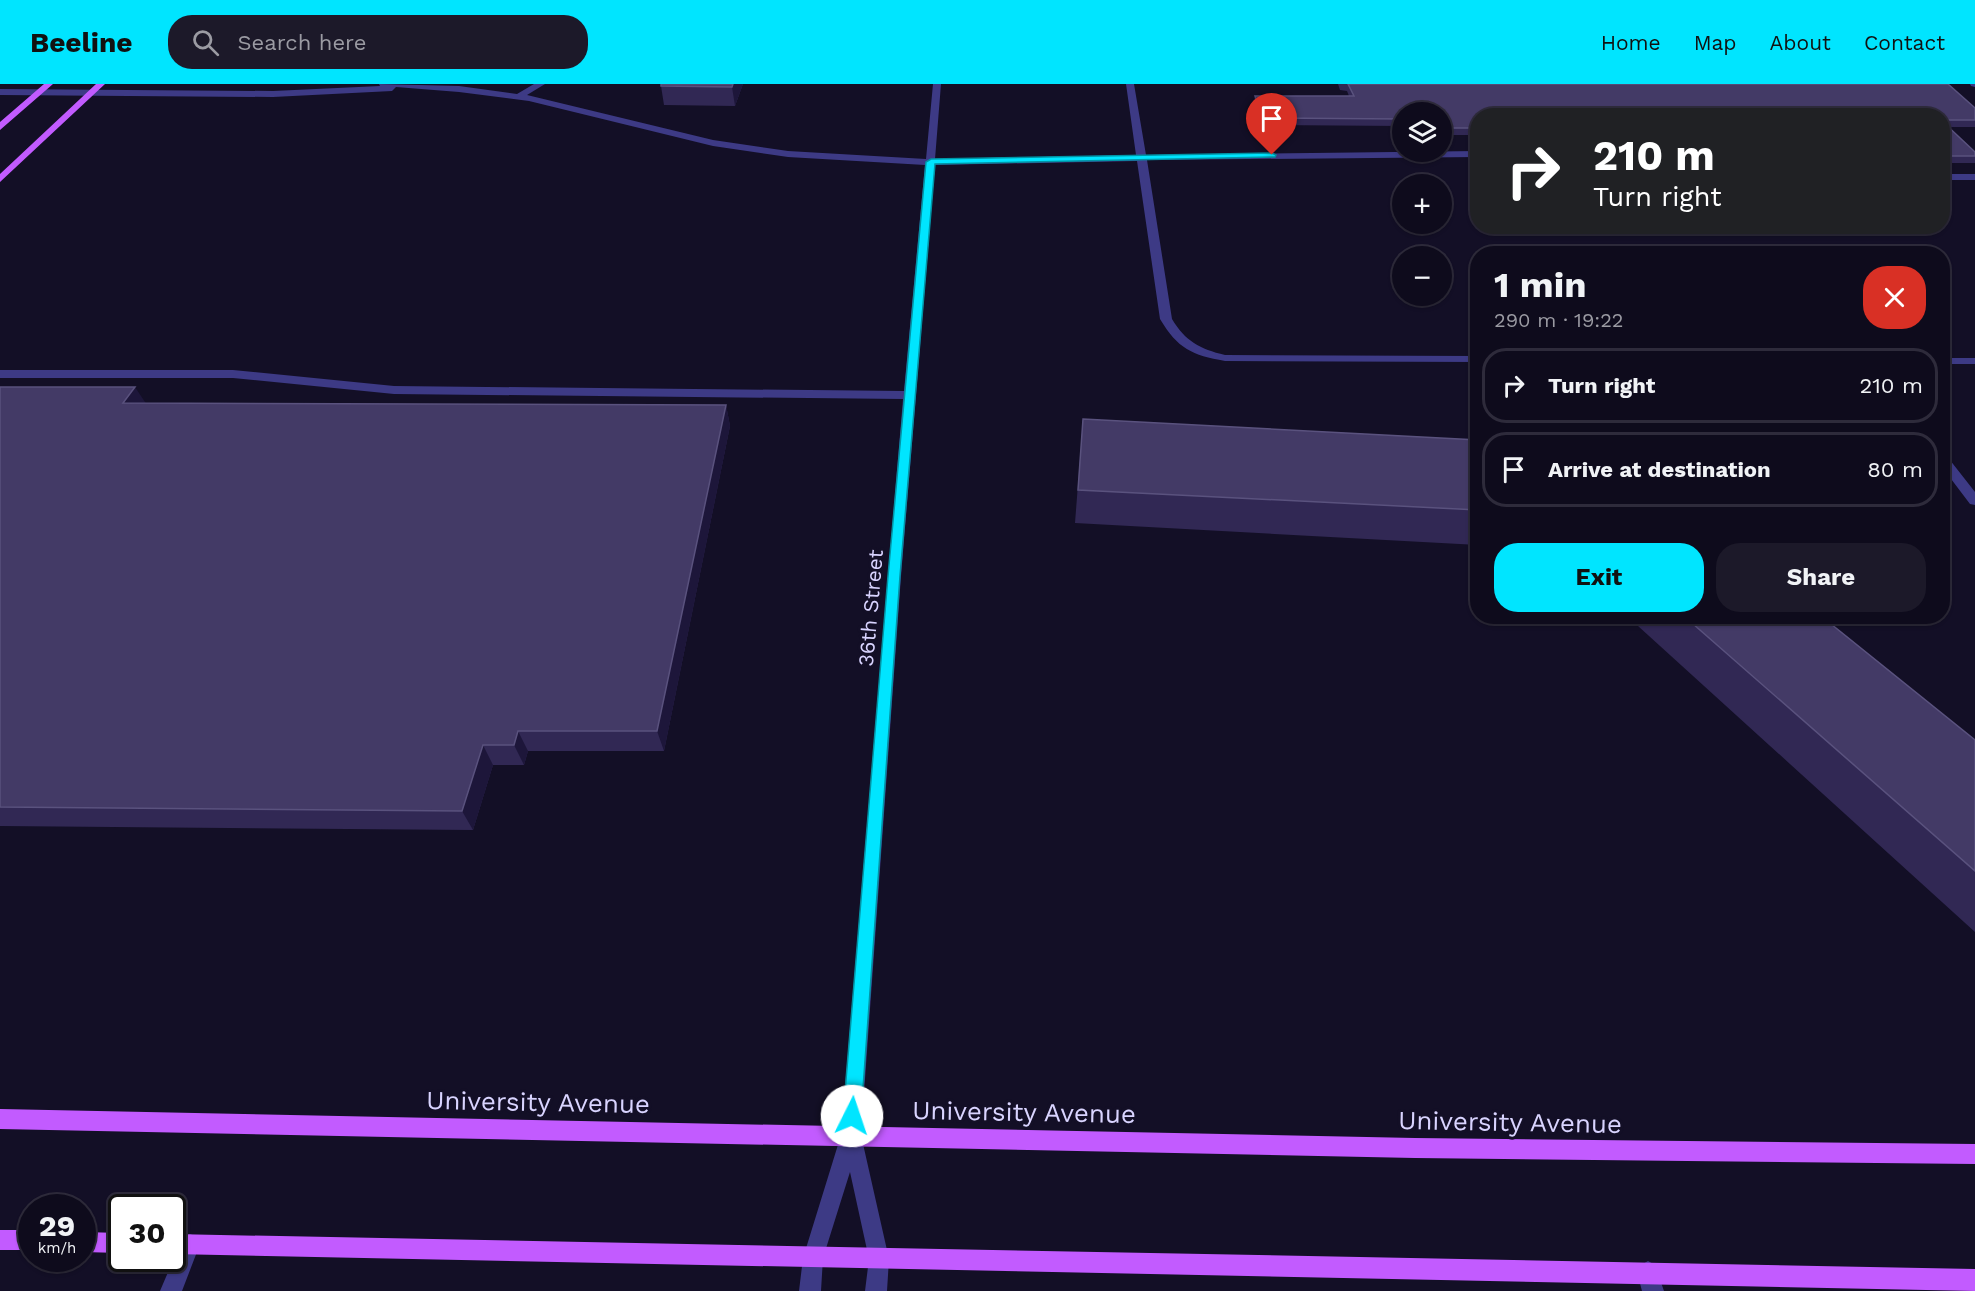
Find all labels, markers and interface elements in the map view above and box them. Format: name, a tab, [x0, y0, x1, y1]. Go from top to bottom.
search box	[168, 15, 588, 69]
text: Beeline	[30, 26, 132, 59]
icon: search	[189, 26, 222, 59]
text: Search here	[237, 30, 366, 55]
text: Home	[1601, 30, 1661, 55]
text: Map	[1694, 30, 1737, 55]
text: About	[1770, 30, 1831, 55]
text: Contact	[1864, 30, 1945, 55]
pin	[1246, 93, 1297, 155]
icon: arrive	[1255, 102, 1288, 135]
map controls	[1392, 102, 1452, 306]
button: layers	[1392, 102, 1452, 162]
text: 210 m	[1593, 131, 1715, 180]
icon: right	[1494, 132, 1572, 210]
button: +	[1392, 174, 1452, 234]
text: Turn right	[1593, 181, 1722, 213]
button: −	[1392, 246, 1452, 306]
text: 1 min	[1494, 264, 1586, 306]
button: close	[1863, 266, 1926, 329]
text: 290 m · 19:22	[1494, 308, 1623, 332]
icon: right	[1497, 369, 1530, 402]
text: Turn right	[1548, 373, 1655, 398]
text: 210 m	[1859, 373, 1923, 398]
icon: arrive	[1497, 453, 1530, 486]
text: Arrive at destination	[1548, 457, 1771, 482]
text: 80 m	[1867, 457, 1923, 482]
button: Exit	[1494, 543, 1704, 612]
button: Share	[1716, 543, 1926, 612]
street label: 36th Street	[853, 548, 888, 667]
position arrow	[820, 1084, 884, 1148]
street label: University Avenue	[426, 1085, 650, 1119]
street label: University Avenue	[912, 1095, 1136, 1129]
street label: University Avenue	[1398, 1105, 1622, 1139]
speed limit sign: 30	[108, 1194, 186, 1272]
text: 29	[39, 1208, 75, 1243]
text: km/h	[38, 1239, 76, 1257]

